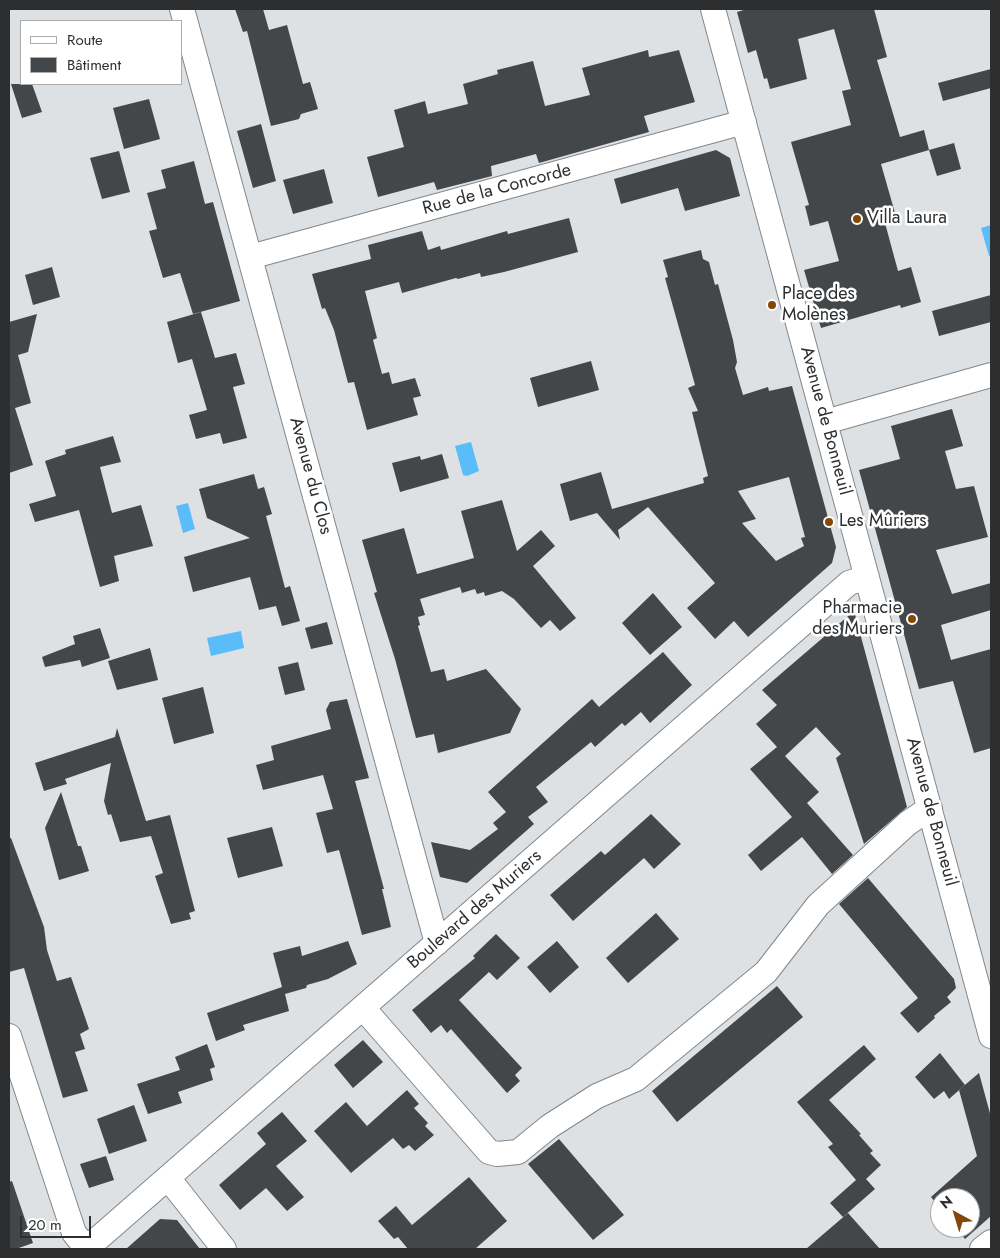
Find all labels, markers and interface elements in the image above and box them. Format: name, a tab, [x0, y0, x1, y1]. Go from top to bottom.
legend	[20, 20, 182, 85]
text: Route	[67, 29, 103, 51]
text: Bâtiment	[67, 54, 121, 76]
street label: Rue de la Concorde	[420, 160, 574, 220]
place label: Villa Laura	[867, 208, 947, 230]
marker: Villa Laura	[851, 213, 863, 225]
place label: Place des Molènes	[782, 284, 855, 326]
marker: Place des Molènes	[766, 299, 778, 311]
street label: Avenue de Bonneuil	[795, 344, 855, 498]
street label: Avenue du Clos	[284, 415, 336, 537]
place label: Les Mûriers	[839, 511, 927, 533]
marker: Les Mûriers	[823, 516, 835, 528]
place label: Pharmacie des Muriers	[812, 598, 902, 640]
marker: Pharmacie des Muriers	[906, 613, 918, 625]
street label: Avenue de Bonneuil	[901, 735, 961, 889]
street label: Boulevard des Muriers	[404, 846, 546, 974]
north arrow	[930, 1188, 980, 1238]
text: N	[936, 1191, 957, 1213]
scale bar	[22, 1206, 94, 1238]
text: 20 m	[28, 1214, 62, 1236]

